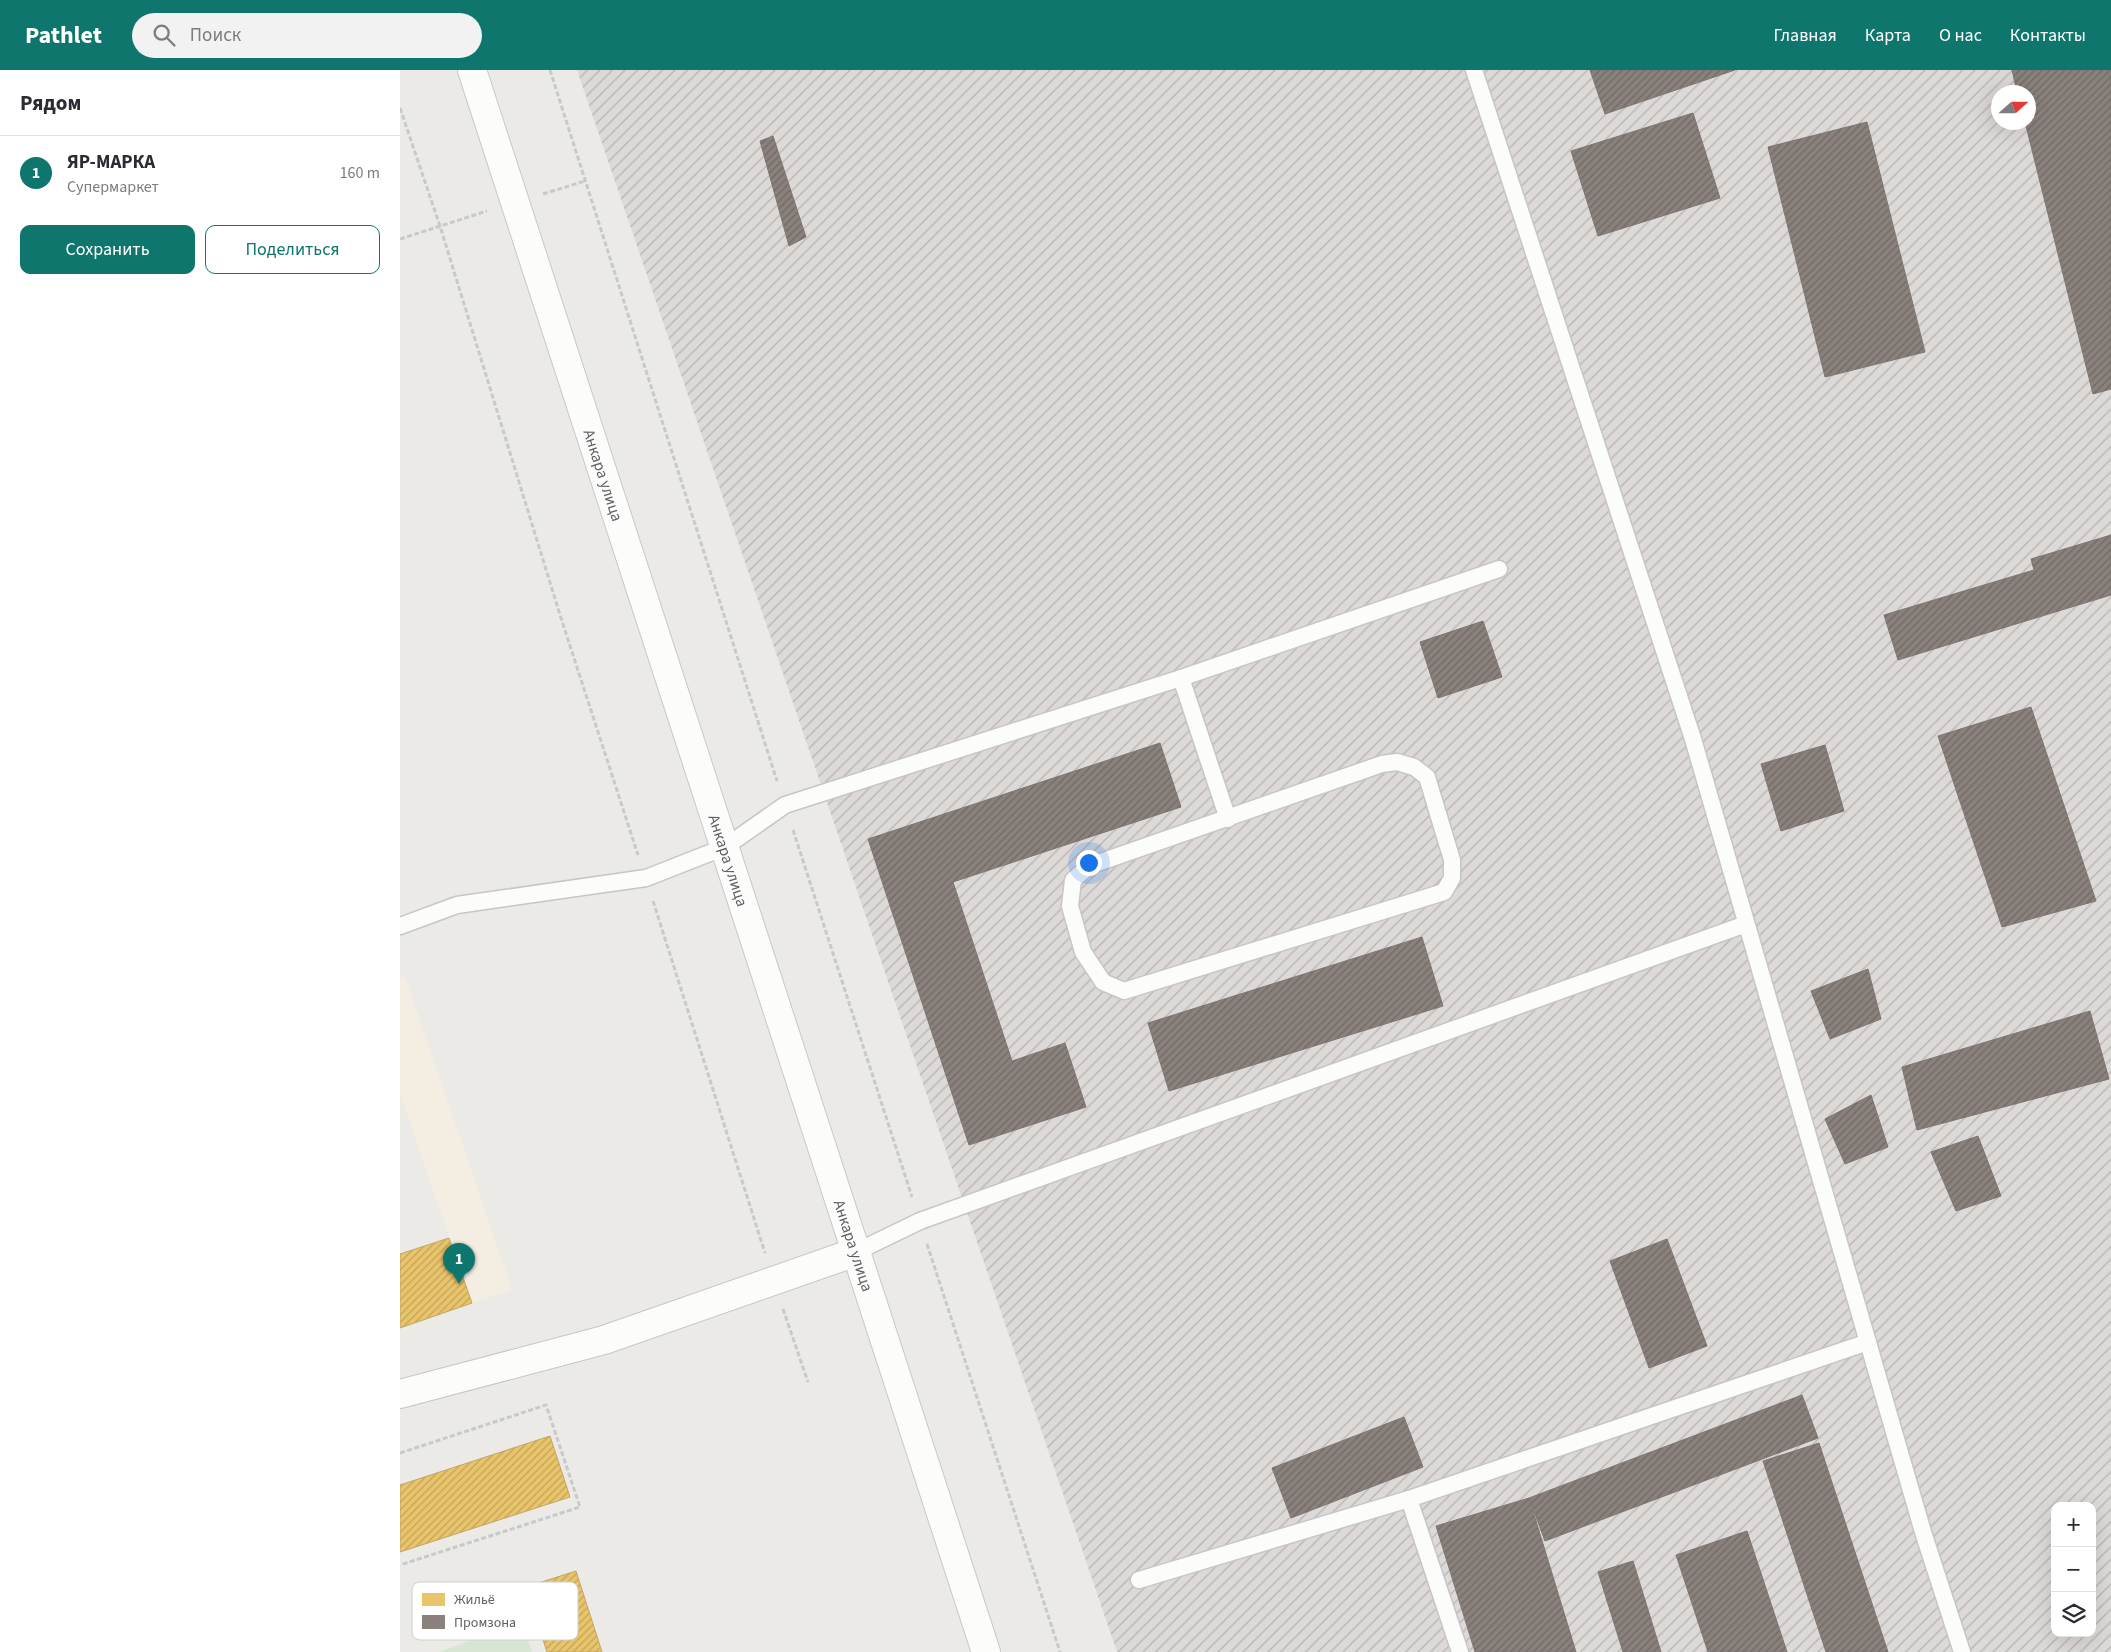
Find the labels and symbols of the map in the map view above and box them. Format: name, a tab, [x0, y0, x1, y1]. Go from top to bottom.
north arrow	[1991, 85, 2036, 130]
street label: Анкара улица	[577, 427, 628, 524]
street label: Анкара улица	[703, 812, 753, 909]
your location	[1076, 850, 1102, 876]
street label: Анкара улица	[828, 1197, 878, 1295]
pin: 1	[443, 1243, 475, 1284]
legend	[412, 1582, 578, 1640]
text: Жильё	[454, 1590, 495, 1610]
text: Промзона	[454, 1613, 516, 1633]

